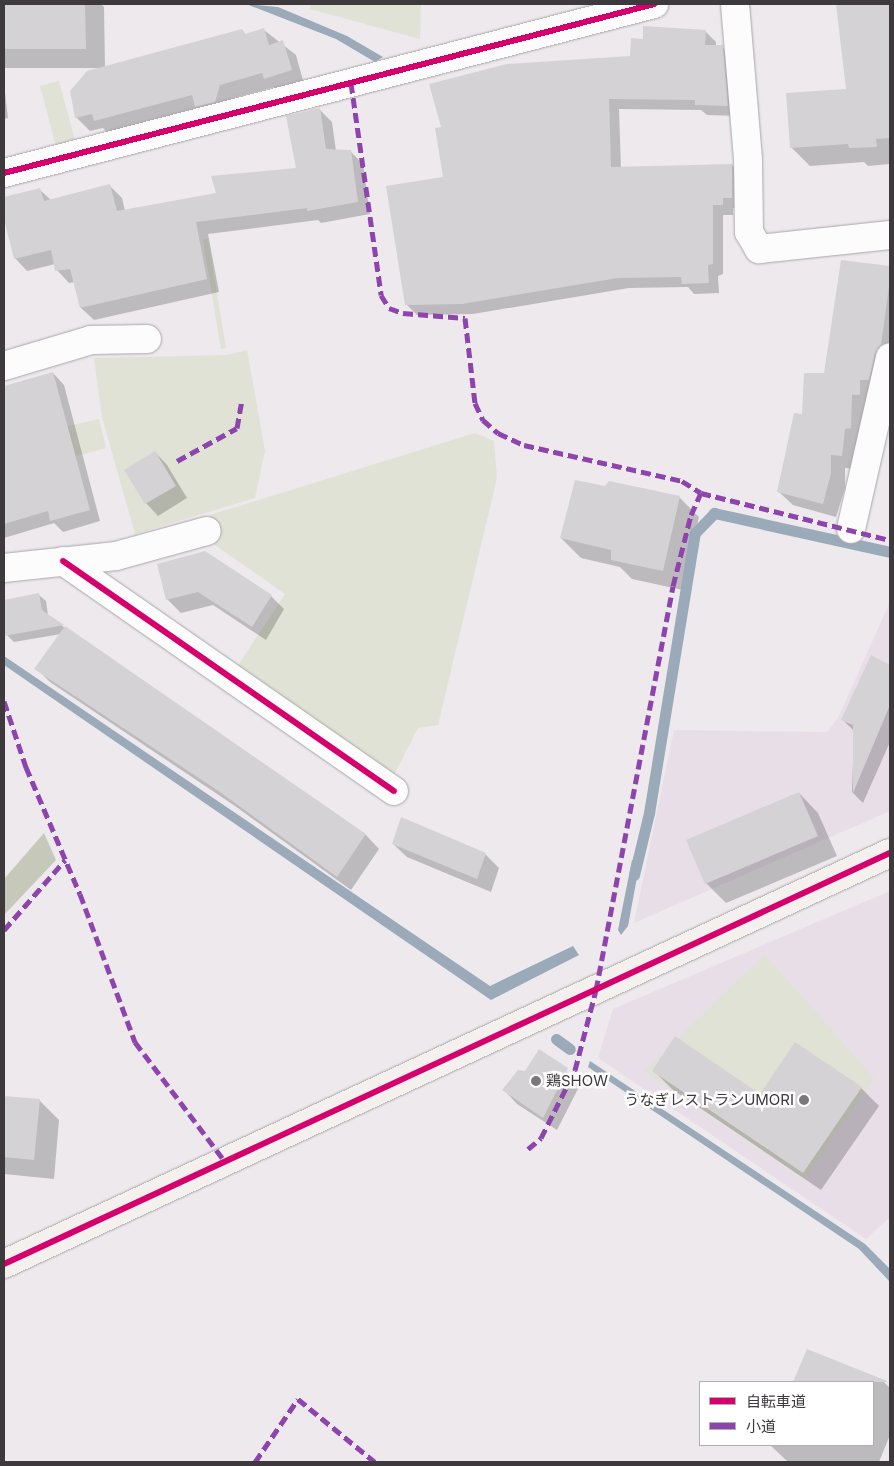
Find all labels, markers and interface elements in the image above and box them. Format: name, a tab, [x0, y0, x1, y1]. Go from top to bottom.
place label: 鶏SHOW	[546, 1072, 608, 1090]
marker: 鶏SHOW	[530, 1075, 542, 1087]
place label: うなぎレストランUMORI	[624, 1091, 794, 1109]
marker: うなぎレストランUMORI	[798, 1094, 810, 1106]
legend	[699, 1381, 874, 1446]
text: 自転車道	[746, 1392, 806, 1411]
text: 小道	[746, 1417, 776, 1436]

